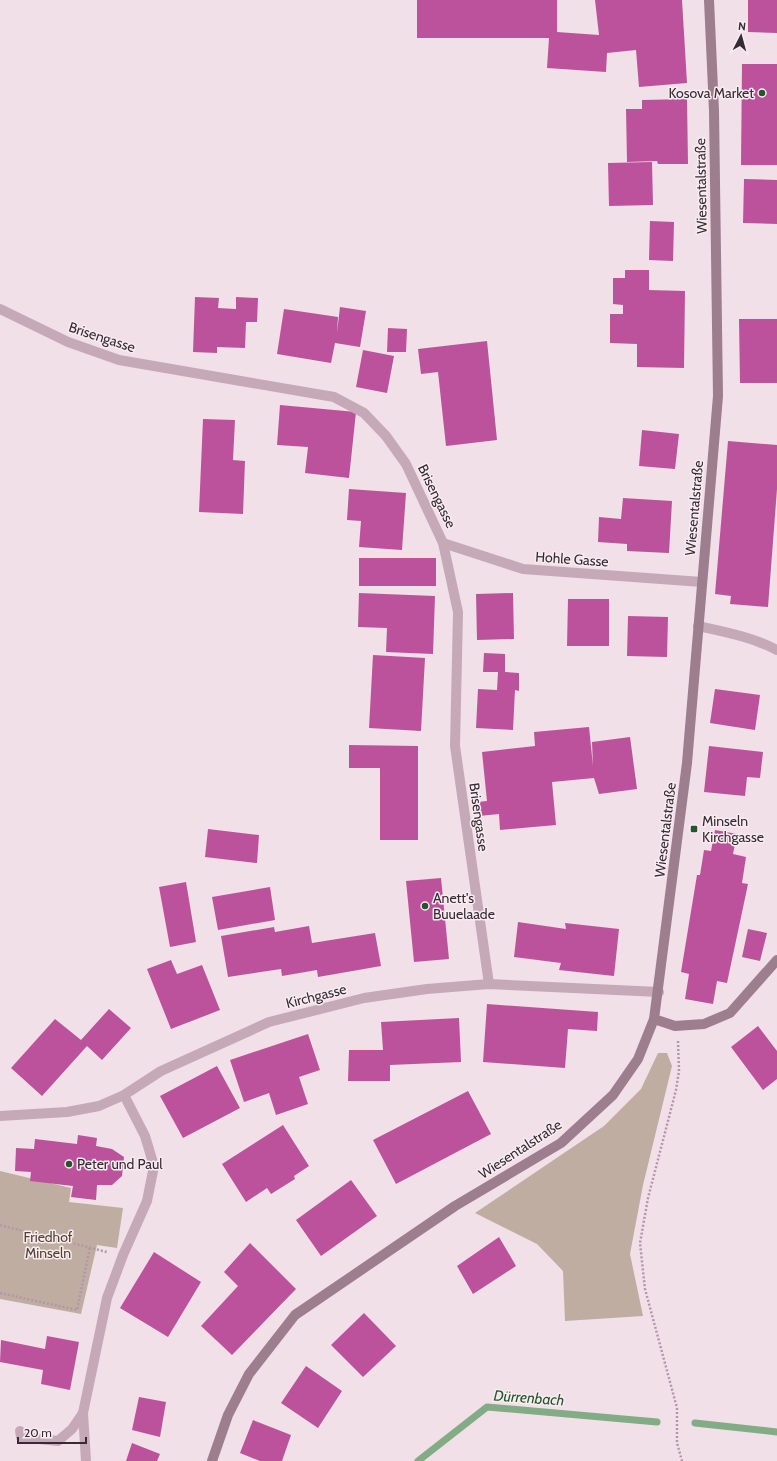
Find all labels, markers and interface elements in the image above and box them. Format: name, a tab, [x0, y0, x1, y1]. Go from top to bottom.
north arrow	[721, 16, 761, 56]
text: N	[737, 19, 747, 33]
place label: Kosova Market	[669, 84, 754, 102]
marker: Kosova Market	[757, 88, 767, 98]
street label: Wiesentalstraße	[691, 138, 711, 234]
street label: Brisengasse	[66, 318, 138, 356]
street label: Wiesentalstraße	[681, 460, 707, 556]
street label: Brisengasse	[414, 461, 460, 531]
street label: Hohle Gasse	[535, 547, 609, 571]
street label: Brisengasse	[465, 782, 493, 852]
street label: Wiesentalstraße	[650, 782, 680, 878]
place label: Minseln Kirchgasse	[702, 812, 764, 846]
marker: Minseln Kirchgasse	[689, 824, 699, 834]
place label: Anett's Buuelaade	[433, 889, 495, 923]
marker: Anett's Buuelaade	[420, 901, 430, 911]
street label: Kirchgasse	[284, 980, 348, 1012]
street label: Wiesentalstraße	[475, 1115, 565, 1183]
place label: Peter und Paul	[77, 1155, 163, 1173]
marker: Peter und Paul	[64, 1159, 74, 1169]
park label: Friedhof Minseln	[24, 1228, 73, 1262]
water label: Dürrenbach	[493, 1387, 565, 1409]
scale bar	[18, 1419, 86, 1445]
text: 20 m	[24, 1425, 52, 1440]

